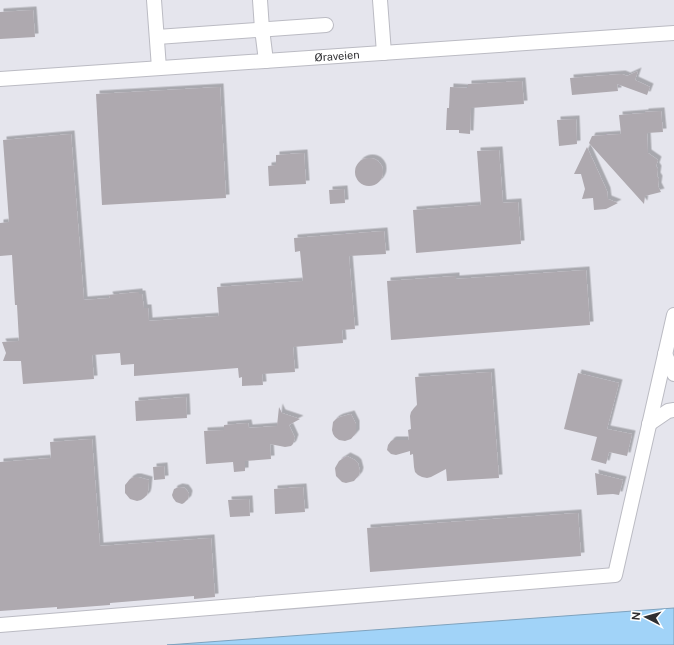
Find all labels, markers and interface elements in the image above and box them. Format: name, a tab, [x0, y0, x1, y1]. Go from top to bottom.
street label: Øraveien	[314, 48, 360, 64]
north arrow	[626, 597, 666, 637]
text: N	[630, 611, 642, 621]

